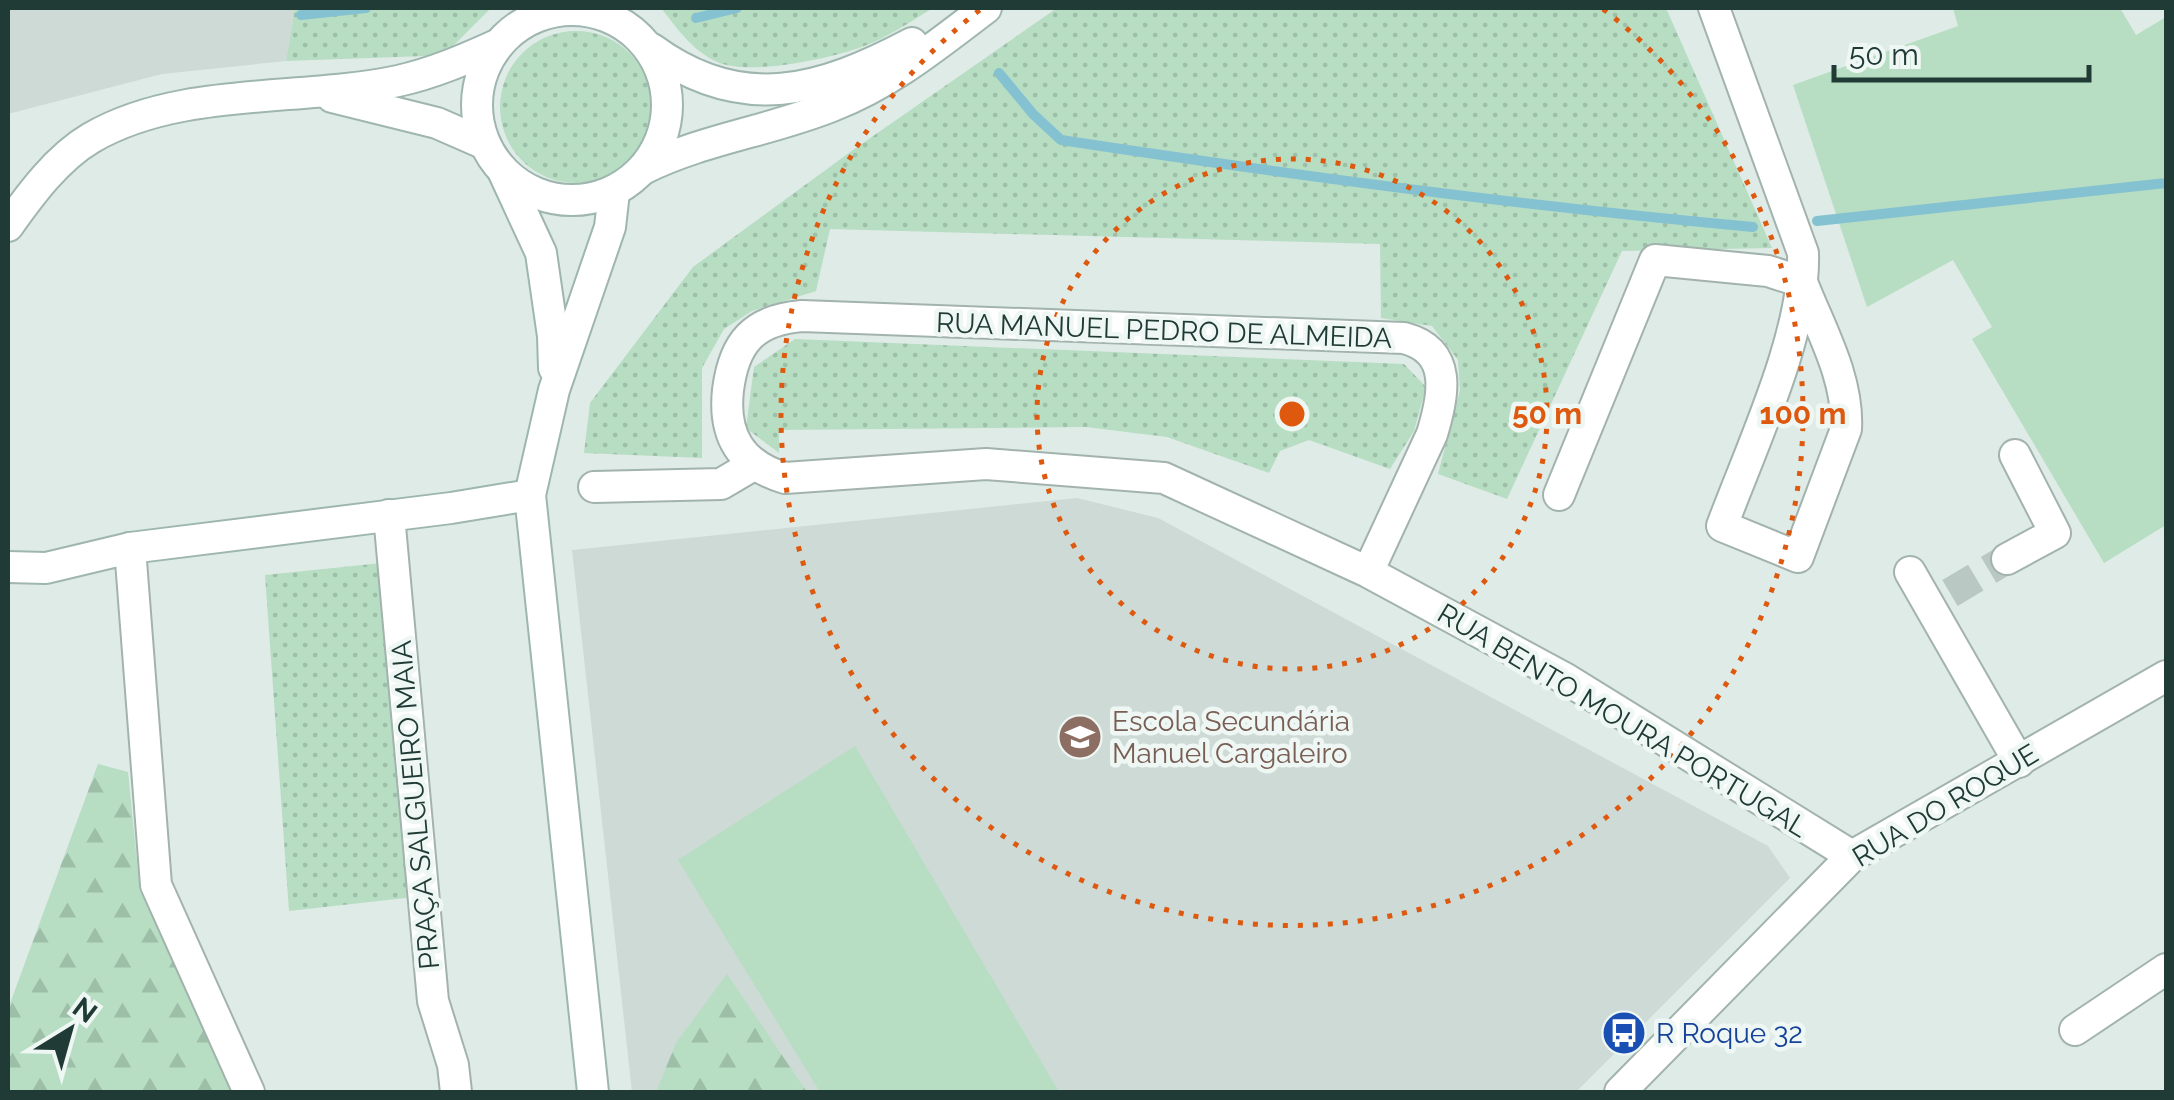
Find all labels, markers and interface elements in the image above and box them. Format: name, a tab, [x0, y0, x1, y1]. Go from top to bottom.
scale bar	[1834, 20, 2089, 82]
text: 50 m	[1849, 37, 1919, 72]
street label: RUA MANUEL PEDRO DE ALMEIDA	[935, 306, 1393, 355]
centre of rings	[1274, 396, 1310, 432]
text: 50 m	[1512, 396, 1582, 431]
text: 100 m	[1760, 396, 1846, 431]
street label: RUA BENTO MOURA PORTUGAL	[1432, 597, 1814, 844]
street label: PRAÇA SALGUEIRO MAIA	[385, 639, 446, 971]
place label: Escola Secundária Manuel Cargaleiro	[1112, 705, 1350, 770]
school or university icon: Escola Secundária Manuel Cargaleiro	[1057, 714, 1103, 760]
street label: RUA DO ROQUE	[1847, 737, 2044, 874]
north arrow	[20, 980, 120, 1080]
text: N	[66, 991, 103, 1030]
bus stop icon: R Roque 32	[1601, 1010, 1647, 1056]
place label: R Roque 32	[1656, 1017, 1803, 1050]

